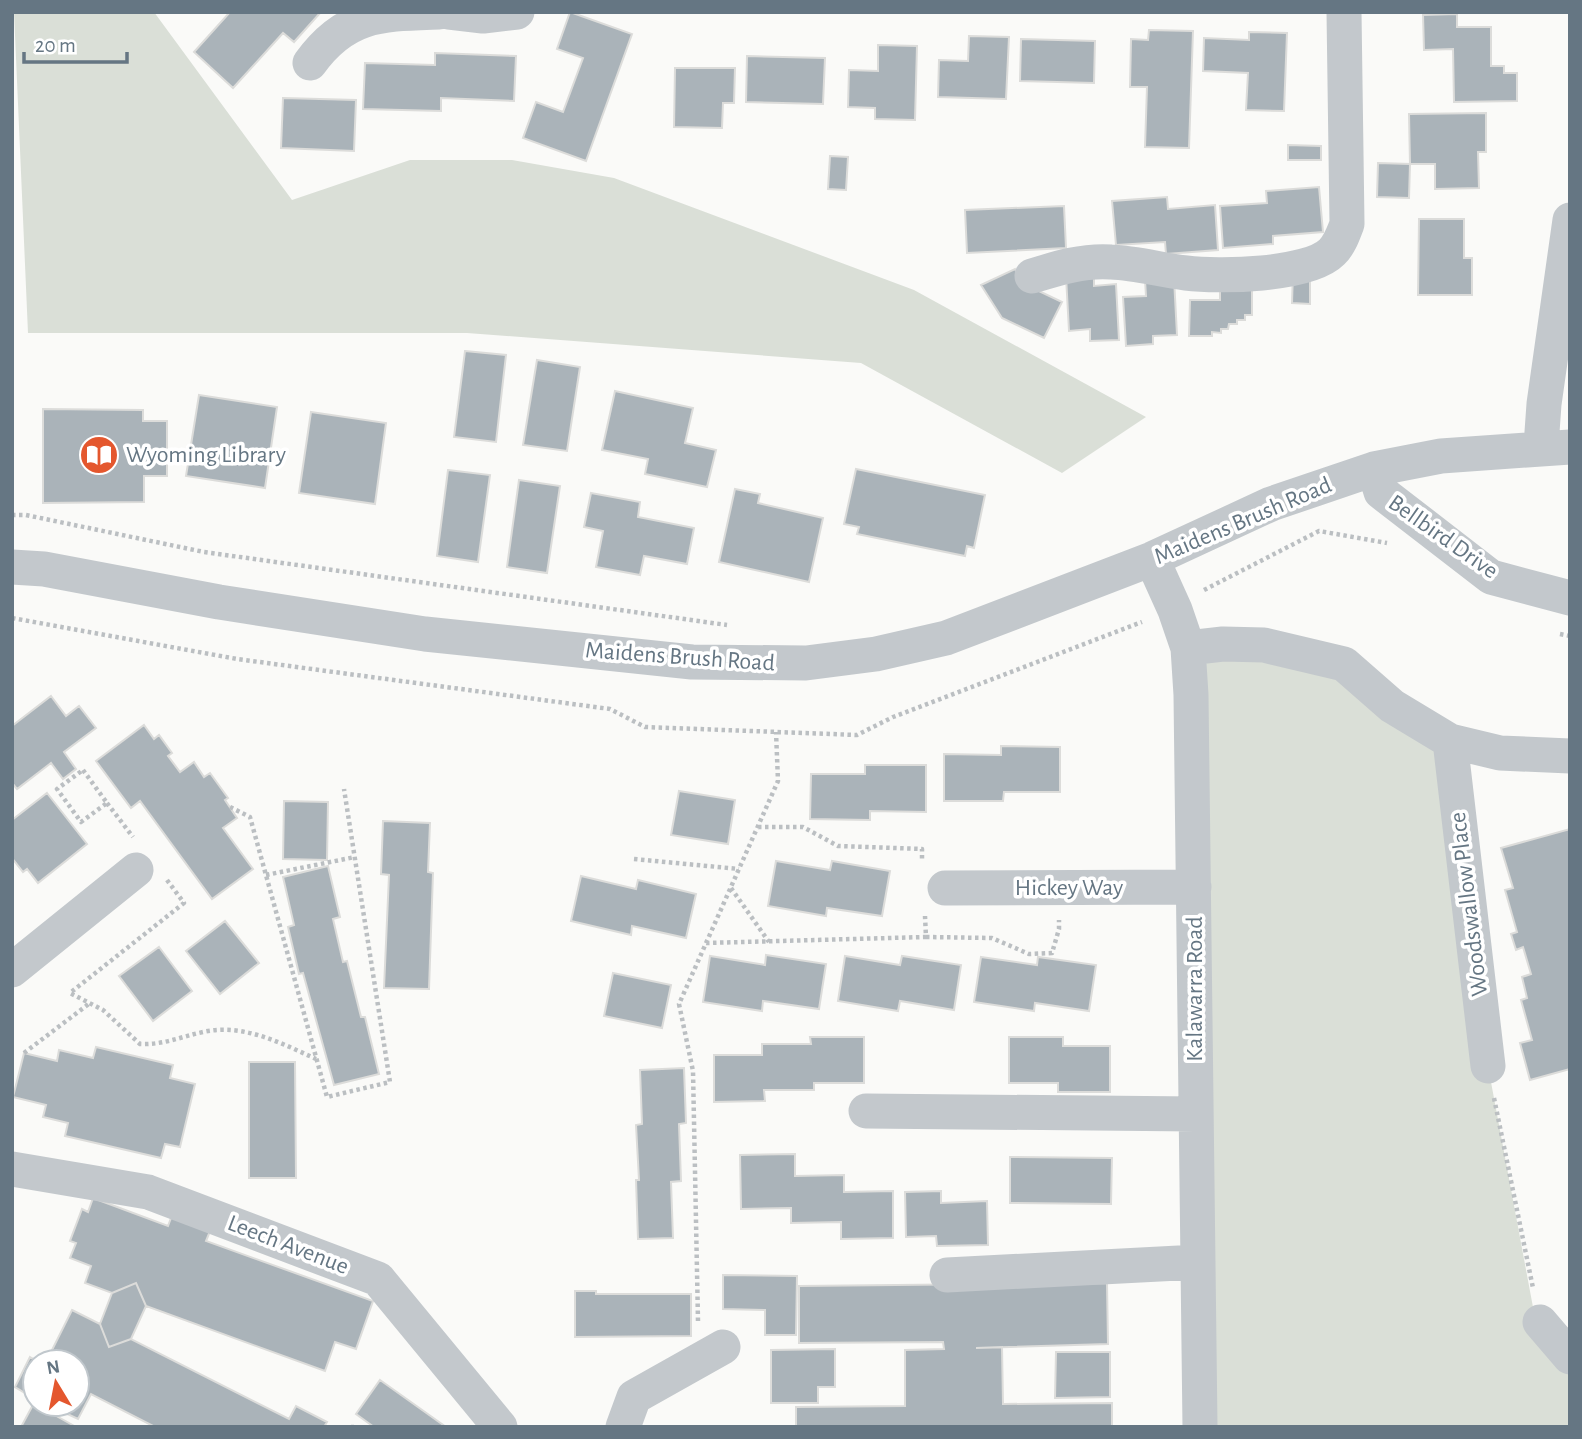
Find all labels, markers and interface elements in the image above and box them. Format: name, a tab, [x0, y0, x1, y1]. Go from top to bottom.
scale bar	[24, 21, 128, 65]
text: 20 m	[35, 35, 76, 56]
library icon: Wyoming Library	[78, 434, 120, 476]
place label: Wyoming Library	[126, 443, 286, 467]
street label: Maidens Brush Road	[1151, 473, 1335, 569]
street label: Bellbird Drive	[1384, 491, 1502, 583]
street label: Maidens Brush Road	[584, 638, 776, 676]
street label: Woodswallow Place	[1446, 811, 1492, 997]
street label: Hickey Way	[1015, 876, 1123, 900]
street label: Kalawarra Road	[1183, 916, 1207, 1062]
street label: Leech Avenue	[224, 1211, 352, 1279]
north arrow	[21, 1348, 91, 1418]
text: N	[45, 1357, 61, 1378]

